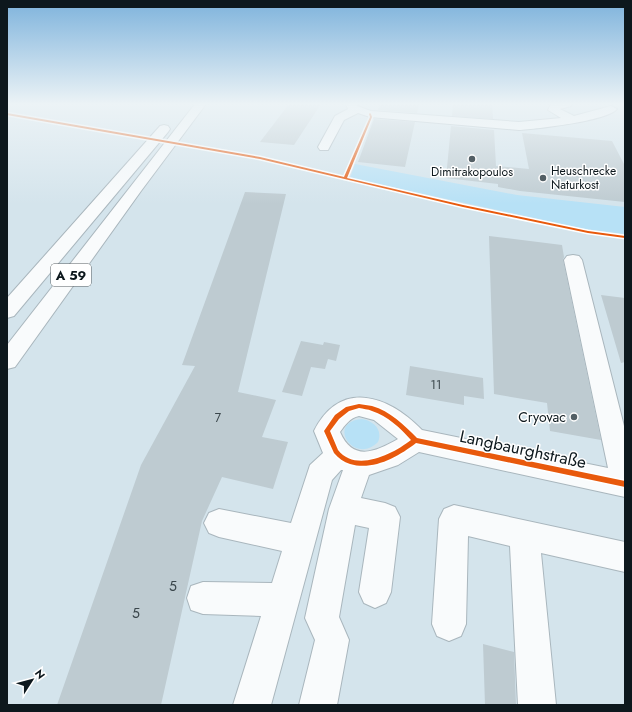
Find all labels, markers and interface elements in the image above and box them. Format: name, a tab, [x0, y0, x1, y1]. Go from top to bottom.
marker: Dimitrakopoulos	[467, 154, 477, 164]
place label: Heuschrecke Naturkost	[551, 162, 616, 194]
place label: Dimitrakopoulos	[431, 163, 513, 181]
marker: Heuschrecke Naturkost	[538, 173, 548, 183]
road number: A 59	[51, 264, 91, 286]
house number: 11	[431, 376, 441, 394]
place label: Cryovac	[518, 407, 566, 427]
house number: 7	[215, 409, 222, 427]
marker: Cryovac	[569, 412, 579, 422]
street label: Langbaurghstraße	[458, 424, 589, 474]
house number: 5	[169, 576, 177, 596]
house number: 5	[132, 603, 140, 623]
north arrow	[12, 660, 52, 700]
text: N	[31, 666, 49, 682]

